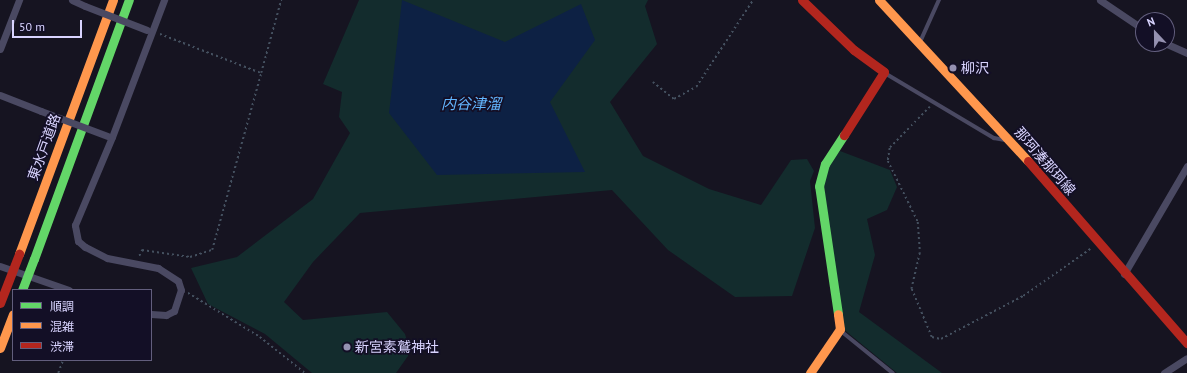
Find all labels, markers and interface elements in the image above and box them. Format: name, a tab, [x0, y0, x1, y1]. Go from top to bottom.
scale bar	[14, 12, 84, 38]
north arrow	[1135, 12, 1175, 52]
text: N	[1145, 14, 1157, 30]
text: 50 m	[19, 19, 45, 34]
place label: 柳沢	[961, 60, 989, 76]
marker: 柳沢	[948, 63, 958, 73]
water label: 内谷津溜	[441, 95, 501, 113]
street label: 東水戸道路	[24, 111, 64, 183]
street label: 那珂湊那珂線	[1011, 124, 1079, 198]
legend	[12, 289, 152, 361]
text: 順調	[50, 299, 74, 314]
text: 混雑	[50, 319, 74, 334]
text: 渋滞	[50, 339, 74, 354]
place label: 新宮素鷲神社	[355, 339, 439, 355]
marker: 新宮素鷲神社	[342, 342, 352, 352]

